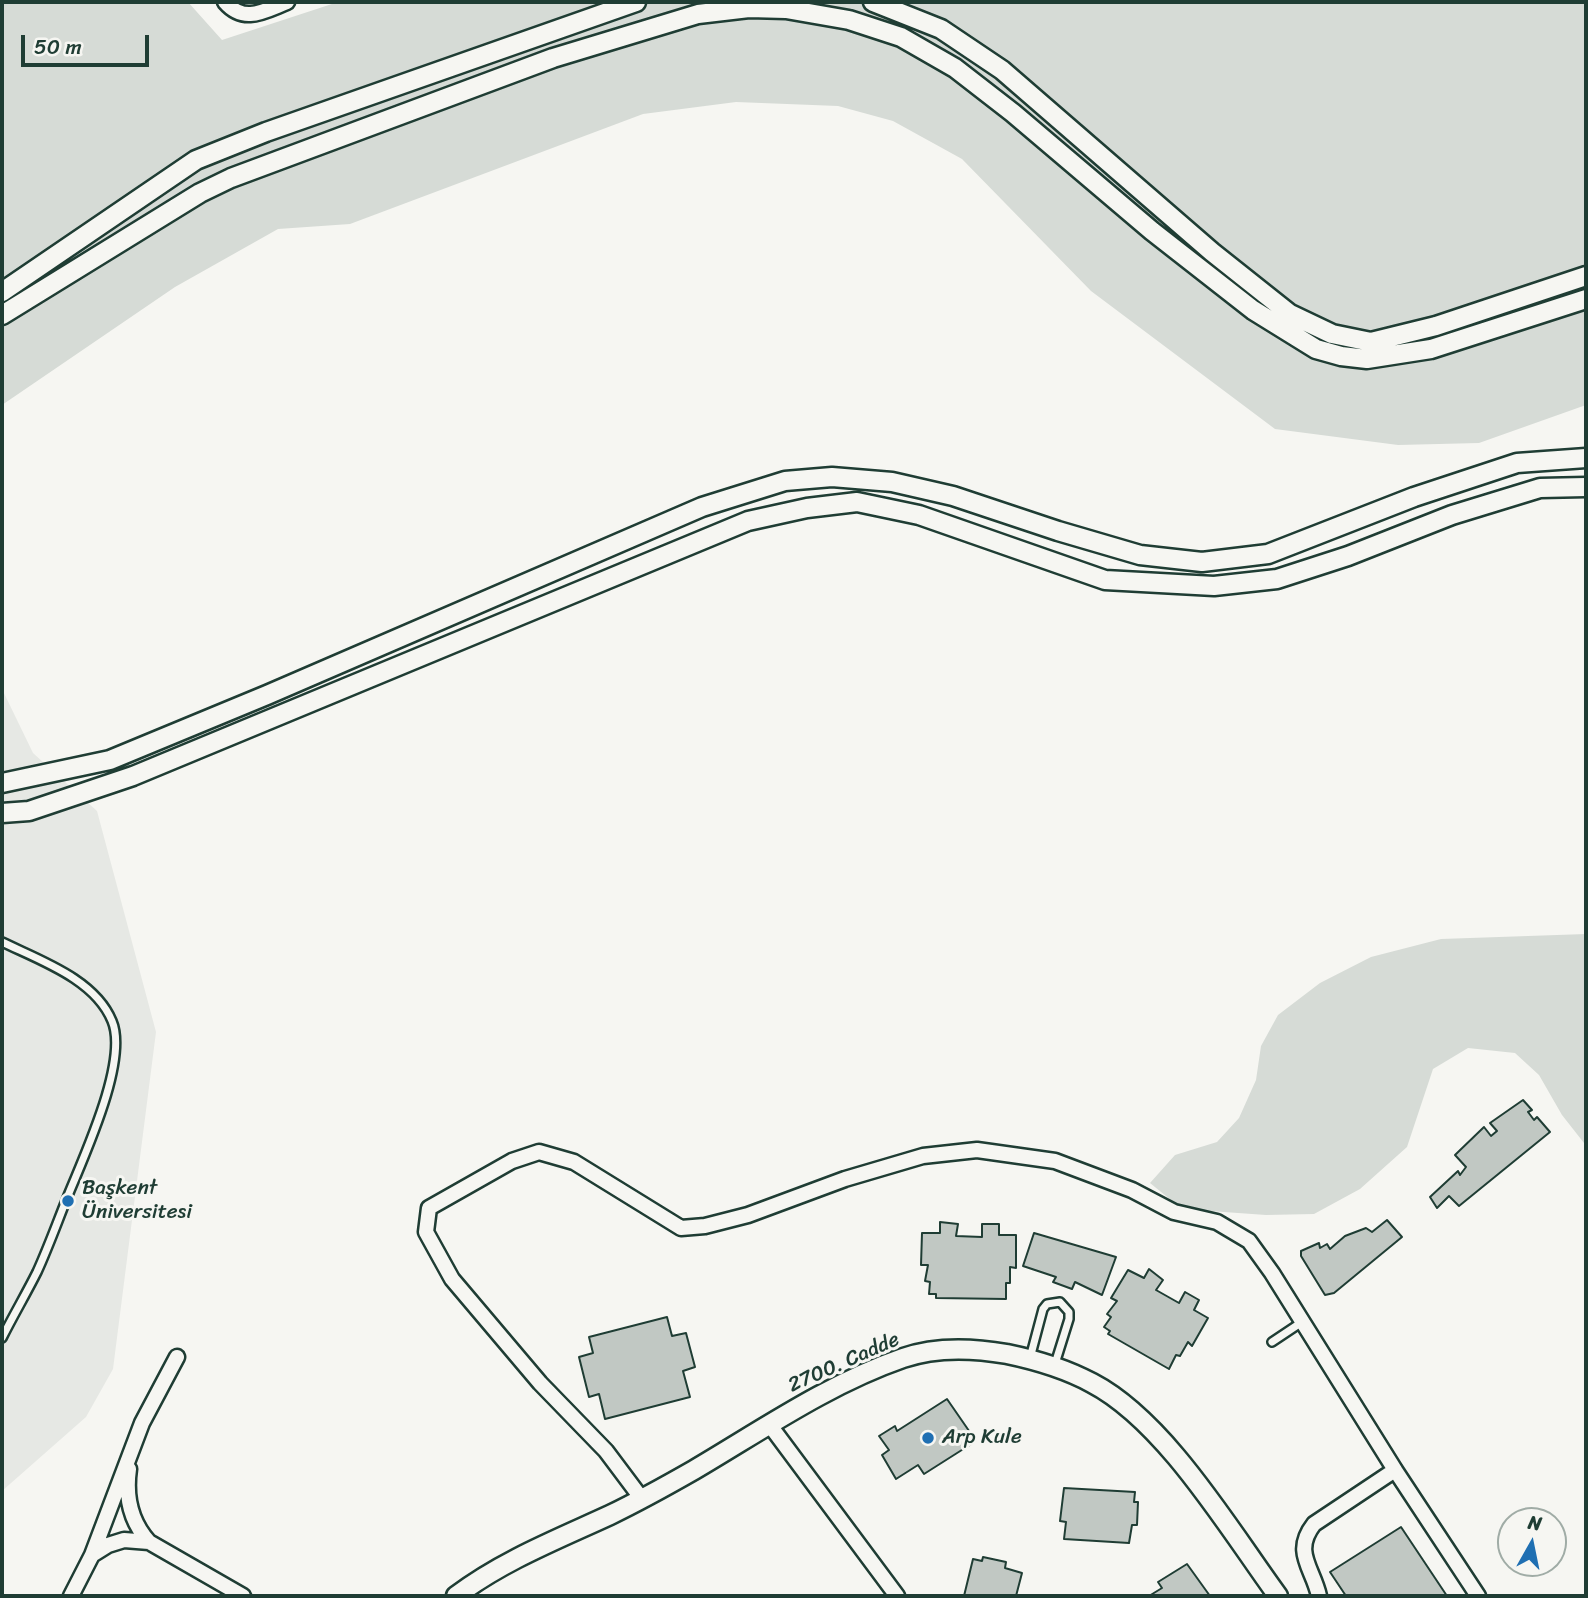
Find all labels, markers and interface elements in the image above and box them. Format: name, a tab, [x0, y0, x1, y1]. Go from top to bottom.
scale bar	[24, 21, 152, 65]
text: 50 m	[34, 28, 82, 66]
place label: Başkent Üniversitesi	[82, 1176, 192, 1226]
marker: Başkent Üniversitesi	[60, 1193, 76, 1209]
street label: 2700. Cadde	[785, 1327, 903, 1399]
place label: Arp Kule	[942, 1425, 1022, 1451]
marker: Arp Kule	[920, 1430, 936, 1446]
text: N	[1526, 1505, 1544, 1540]
north arrow	[1497, 1507, 1567, 1577]

